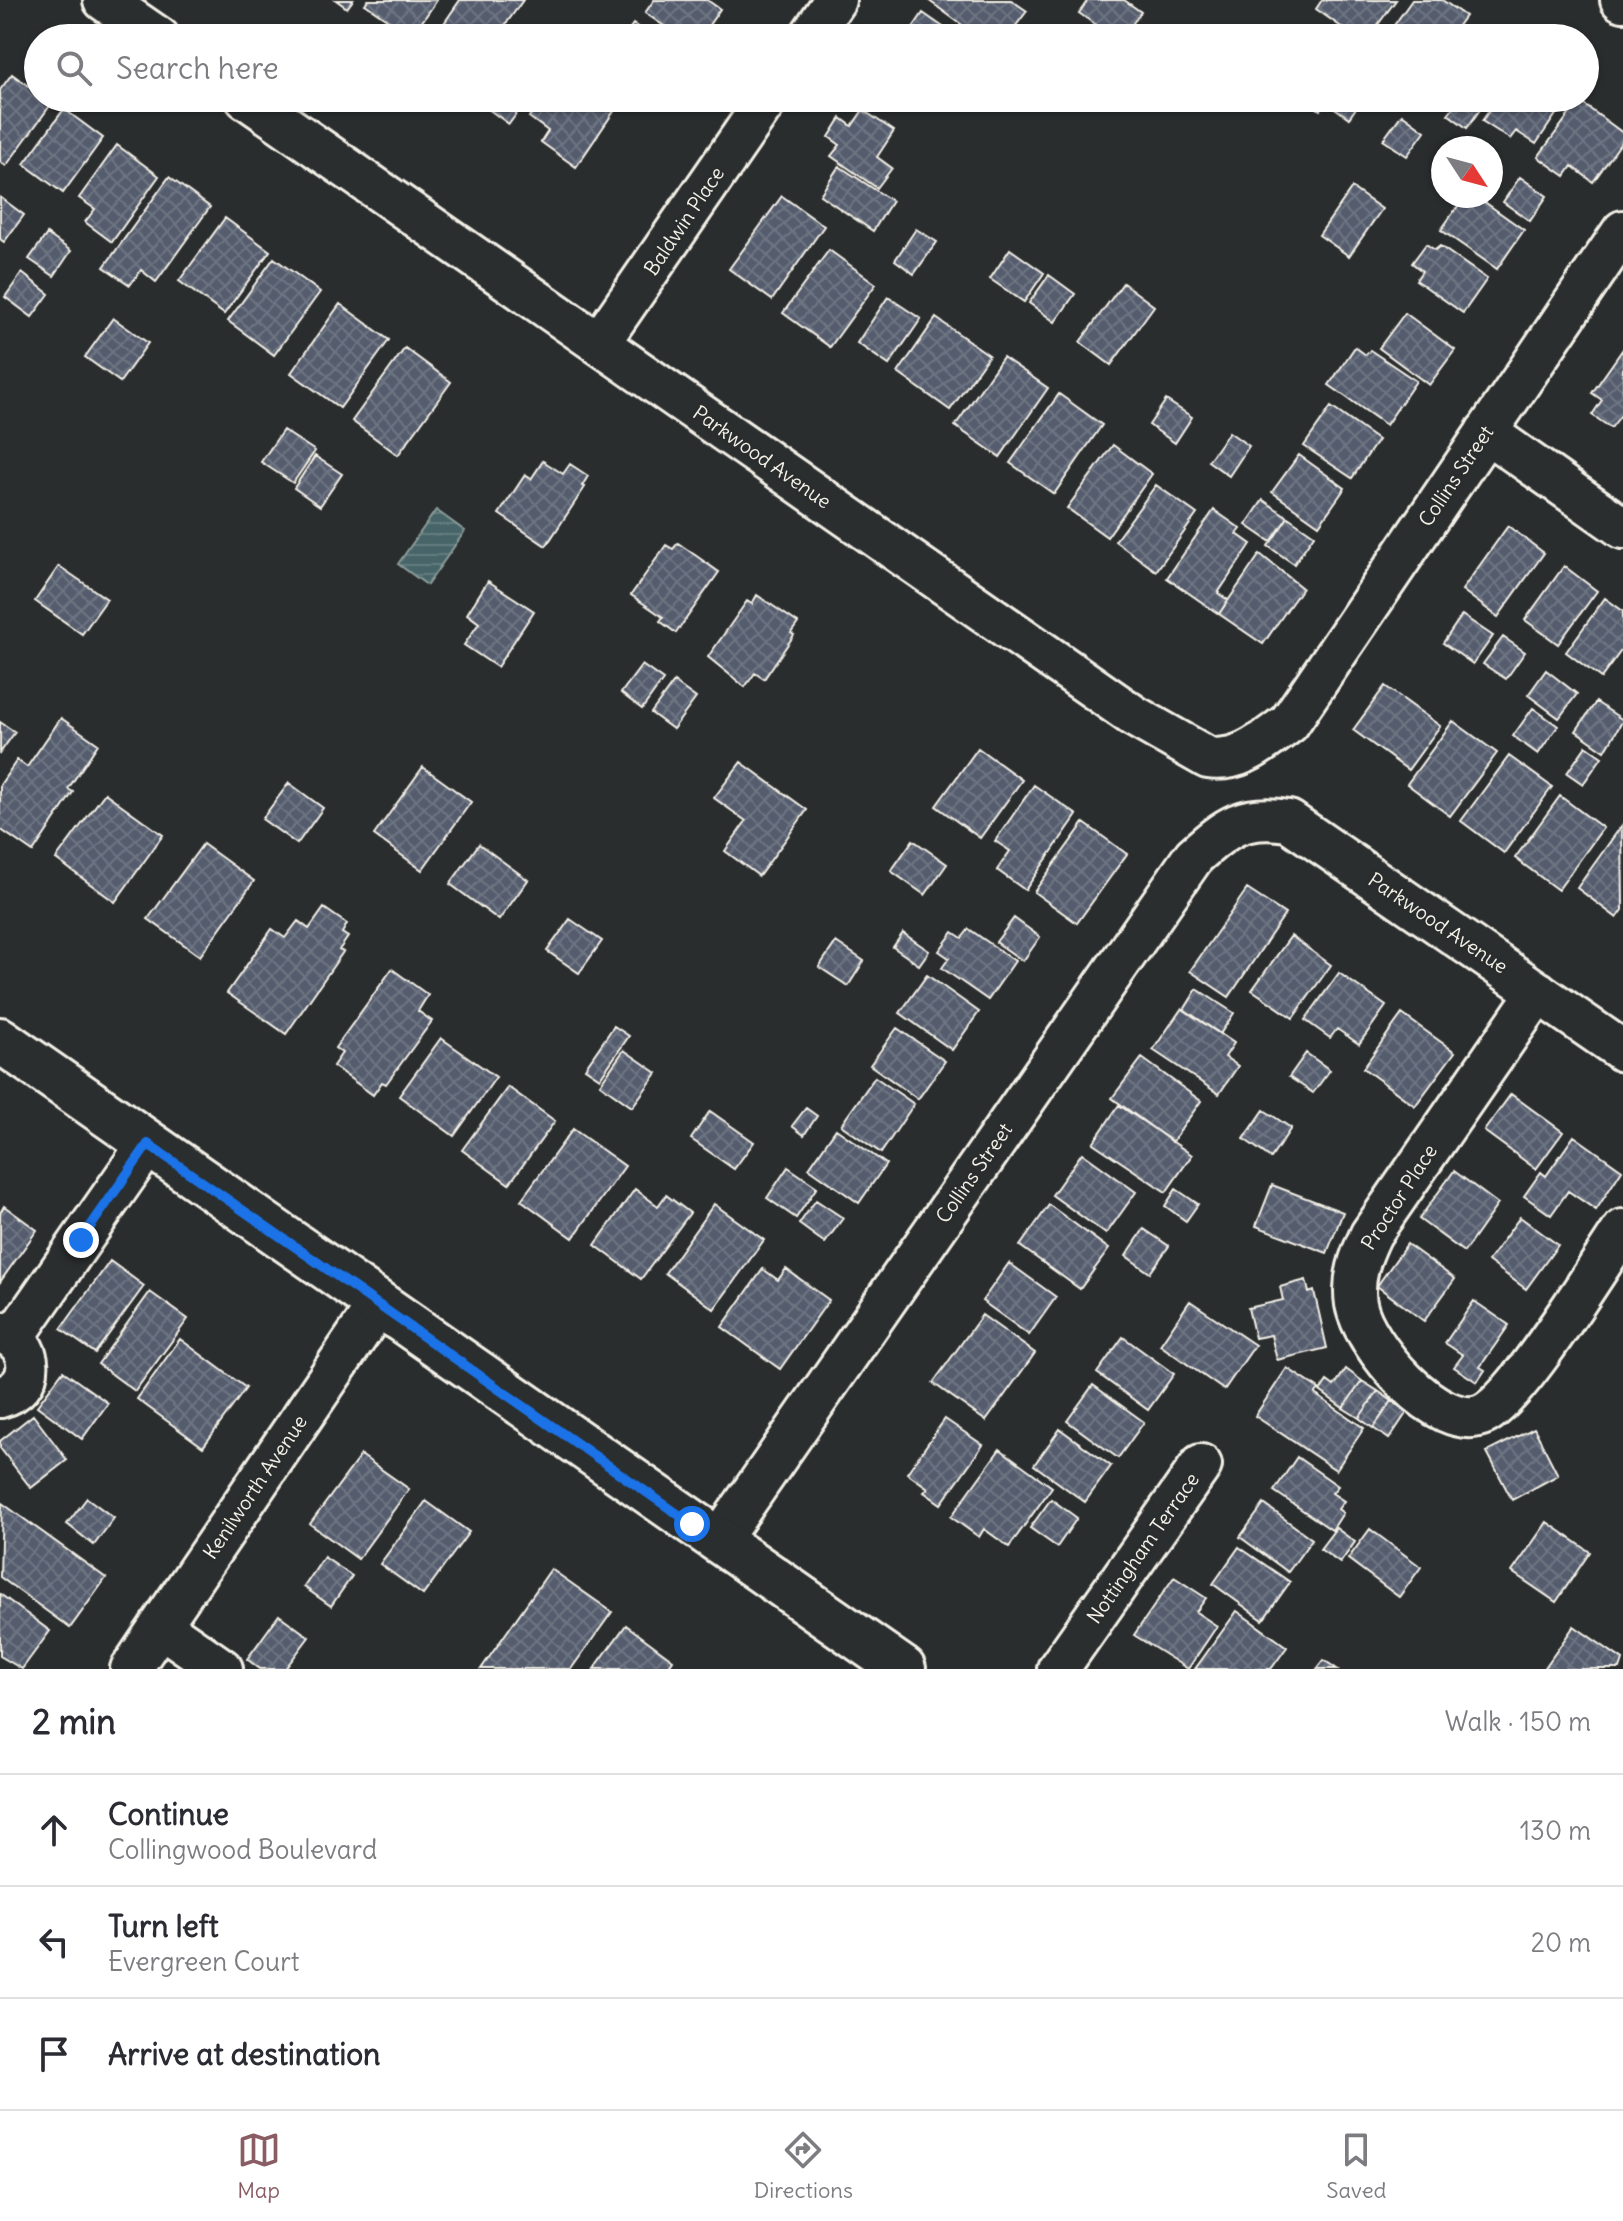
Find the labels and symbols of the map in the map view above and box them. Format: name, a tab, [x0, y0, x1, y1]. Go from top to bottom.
north arrow	[1431, 136, 1503, 208]
street label: Baldwin Place	[638, 162, 729, 280]
street label: Parkwood Avenue	[688, 400, 836, 514]
street label: Collins Street	[1413, 420, 1499, 531]
street label: Parkwood Avenue	[1364, 867, 1513, 979]
street label: Collins Street	[930, 1118, 1017, 1228]
street label: Proctor Place	[1355, 1139, 1442, 1254]
route end	[63, 1222, 99, 1258]
street label: Kenilworth Avenue	[197, 1410, 312, 1564]
street label: Nottingham Terrace	[1081, 1467, 1204, 1628]
route start	[674, 1506, 710, 1542]

